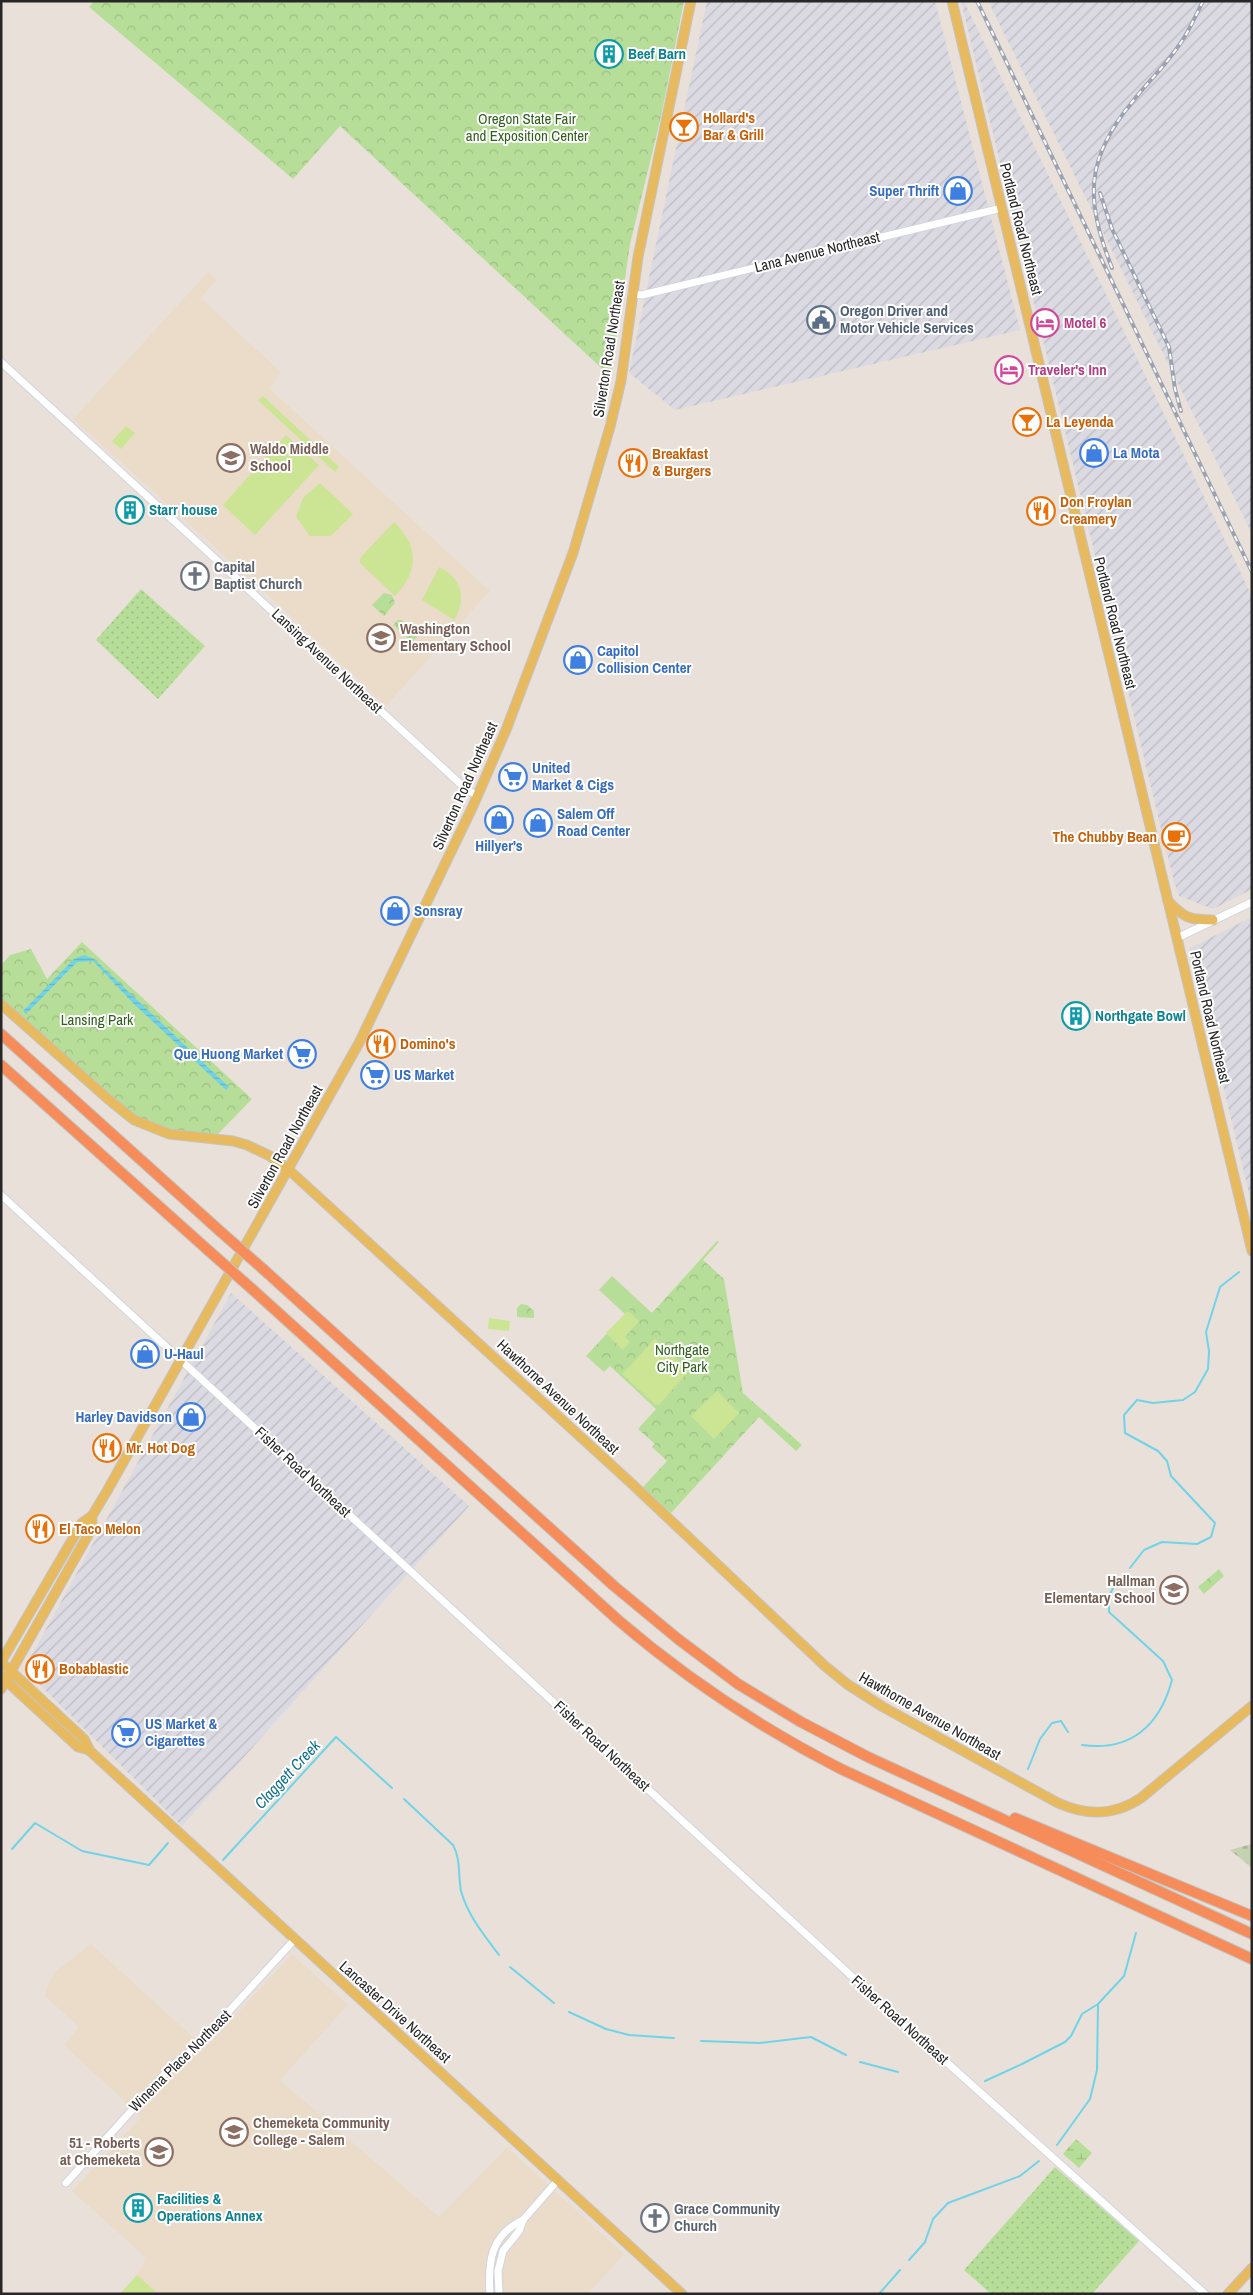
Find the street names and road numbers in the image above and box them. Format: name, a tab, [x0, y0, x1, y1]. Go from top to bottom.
street label: Portland Road Northeast	[995, 161, 1048, 298]
street label: Lana Avenue Northeast	[752, 226, 882, 277]
street label: Silverton Road Northeast	[587, 279, 630, 419]
street label: Portland Road Northeast	[1089, 555, 1142, 692]
street label: Lansing Avenue Northeast	[267, 604, 388, 718]
street label: Silverton Road Northeast	[427, 718, 502, 853]
street label: Portland Road Northeast	[1185, 949, 1236, 1086]
street label: Silverton Road Northeast	[242, 1081, 328, 1212]
street label: Hawthorne Avenue Northeast	[492, 1334, 625, 1459]
street label: Fisher Road Northeast	[251, 1422, 356, 1522]
street label: Hawthorne Avenue Northeast	[856, 1666, 1005, 1765]
street label: Fisher Road Northeast	[550, 1696, 655, 1796]
street label: Lancaster Drive Northeast	[335, 1956, 456, 2068]
street label: Fisher Road Northeast	[847, 1970, 954, 2069]
street label: Winema Place Northeast	[124, 2004, 236, 2116]

